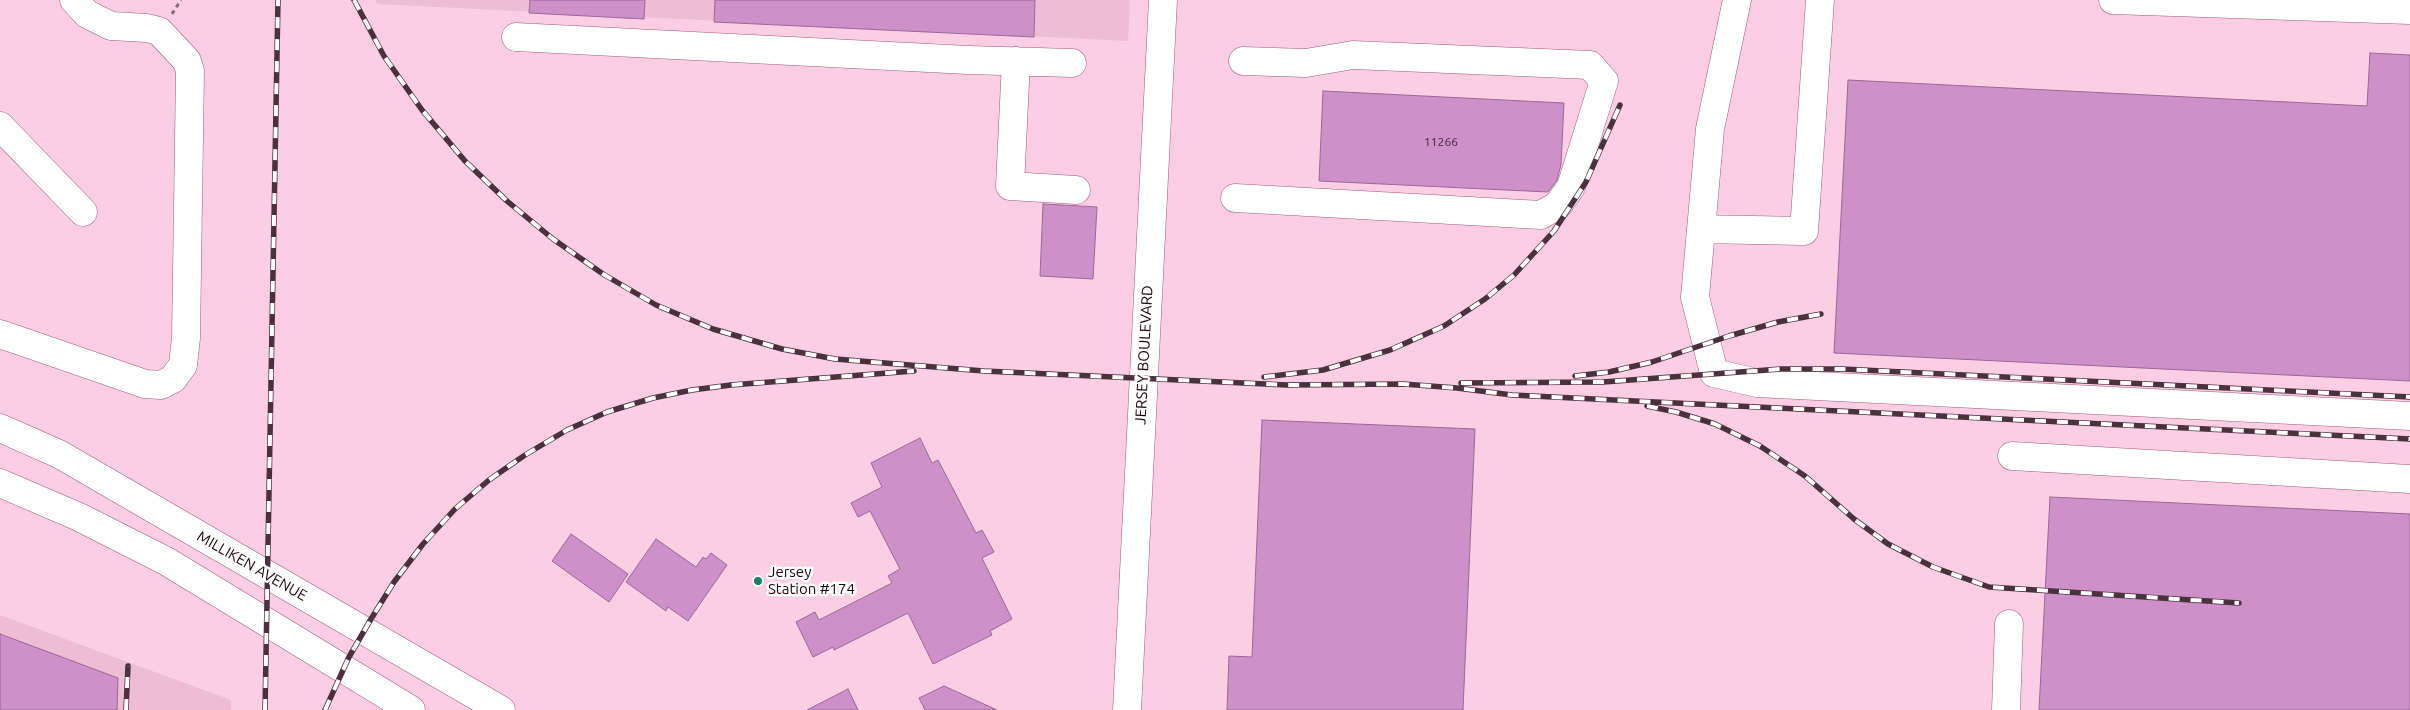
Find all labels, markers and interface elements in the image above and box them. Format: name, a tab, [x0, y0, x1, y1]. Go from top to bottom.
house number: 11266	[1424, 135, 1458, 149]
street label: JERSEY BOULEVARD	[1131, 285, 1157, 425]
street label: MILLIKEN AVENUE	[194, 527, 310, 605]
place label: Jersey Station #174	[768, 563, 855, 598]
marker: Jersey Station #174	[752, 575, 764, 587]

